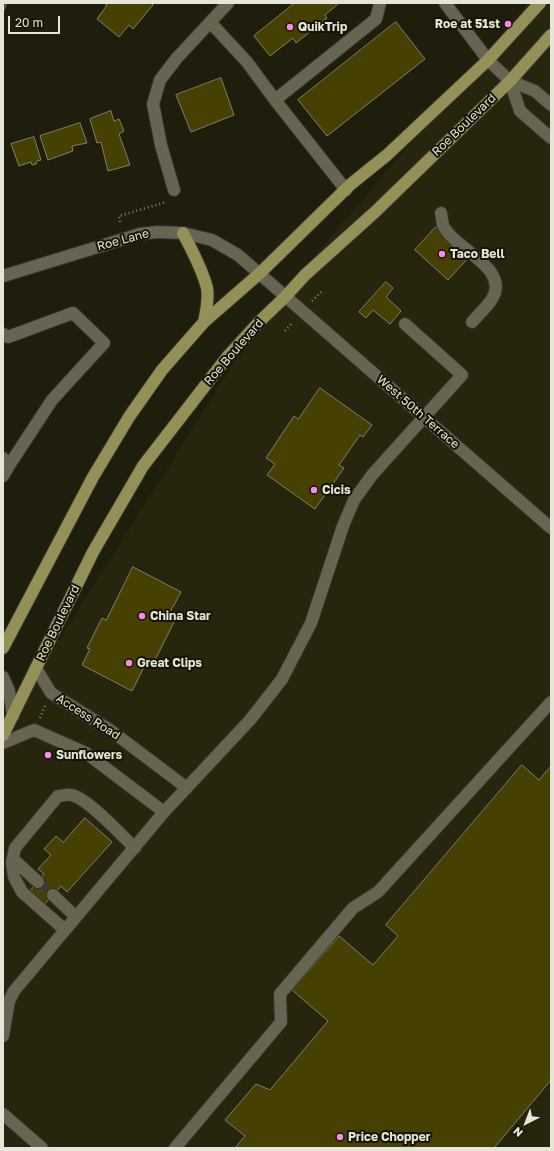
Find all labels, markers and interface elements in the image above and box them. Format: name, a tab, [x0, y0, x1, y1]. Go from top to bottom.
scale bar	[10, 8, 62, 34]
text: 20 m	[15, 15, 43, 30]
place label: Roe at 51st	[435, 17, 500, 31]
marker: Roe at 51st	[503, 19, 513, 29]
place label: QuikTrip	[298, 20, 347, 34]
marker: QuikTrip	[285, 22, 295, 32]
street label: Roe Boulevard	[429, 91, 499, 159]
street label: Roe Lane	[95, 226, 151, 254]
place label: Taco Bell	[450, 247, 504, 261]
marker: Taco Bell	[437, 249, 447, 259]
street label: Roe Boulevard	[201, 316, 267, 388]
street label: West 50th Terrace	[374, 372, 462, 452]
place label: Cicis	[322, 483, 351, 497]
marker: Cicis	[309, 485, 319, 495]
street label: Roe Boulevard	[33, 582, 83, 664]
place label: China Star	[150, 609, 211, 623]
marker: China Star	[137, 611, 147, 621]
place label: Great Clips	[137, 656, 202, 670]
marker: Great Clips	[124, 658, 134, 668]
street label: Access Road	[53, 691, 123, 743]
place label: Sunflowers	[56, 748, 122, 762]
marker: Sunflowers	[43, 750, 53, 760]
north arrow	[506, 1103, 546, 1143]
text: N	[510, 1125, 525, 1140]
place label: Price Chopper	[348, 1130, 430, 1144]
marker: Price Chopper	[335, 1132, 345, 1142]

